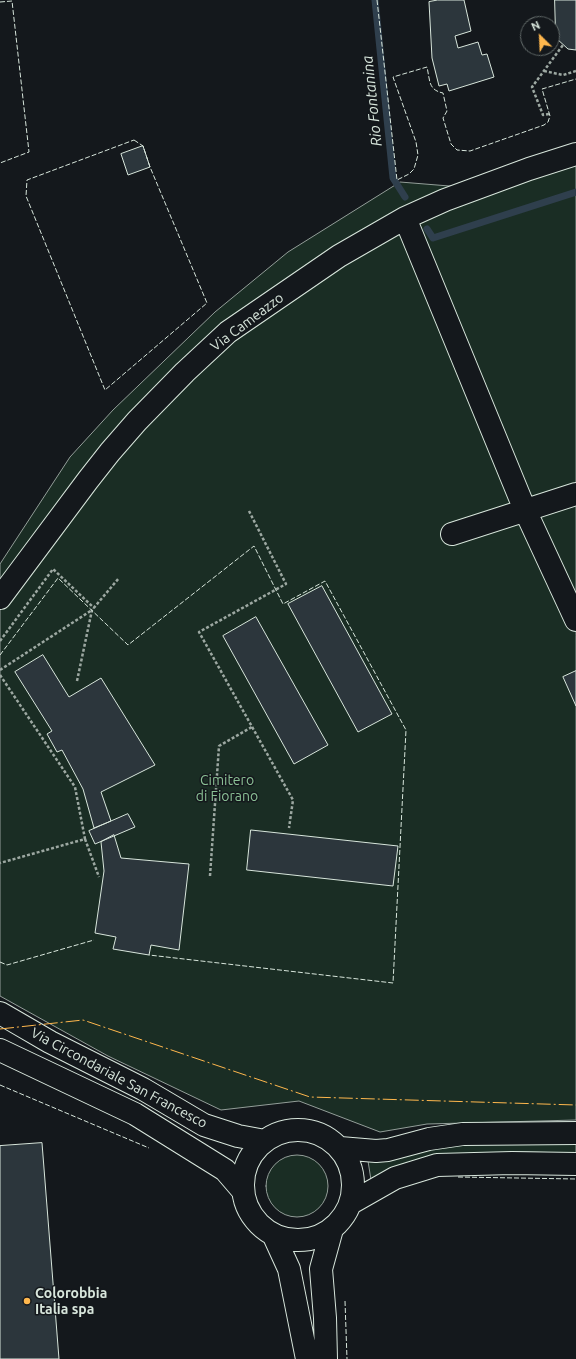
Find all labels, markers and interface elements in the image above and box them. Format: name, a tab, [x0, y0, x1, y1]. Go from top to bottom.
north arrow	[520, 16, 560, 56]
text: N	[529, 19, 542, 33]
water label: Rio Fontanina	[358, 55, 386, 147]
street label: Via Cameazzo	[207, 289, 287, 355]
park label: Cimitero di Fiorano	[196, 772, 258, 804]
street label: Via Circondariale San Francesco	[28, 1024, 210, 1132]
place label: Colorobbia Italia spa	[35, 1285, 107, 1318]
marker: Colorobbia Italia spa	[22, 1296, 32, 1306]

